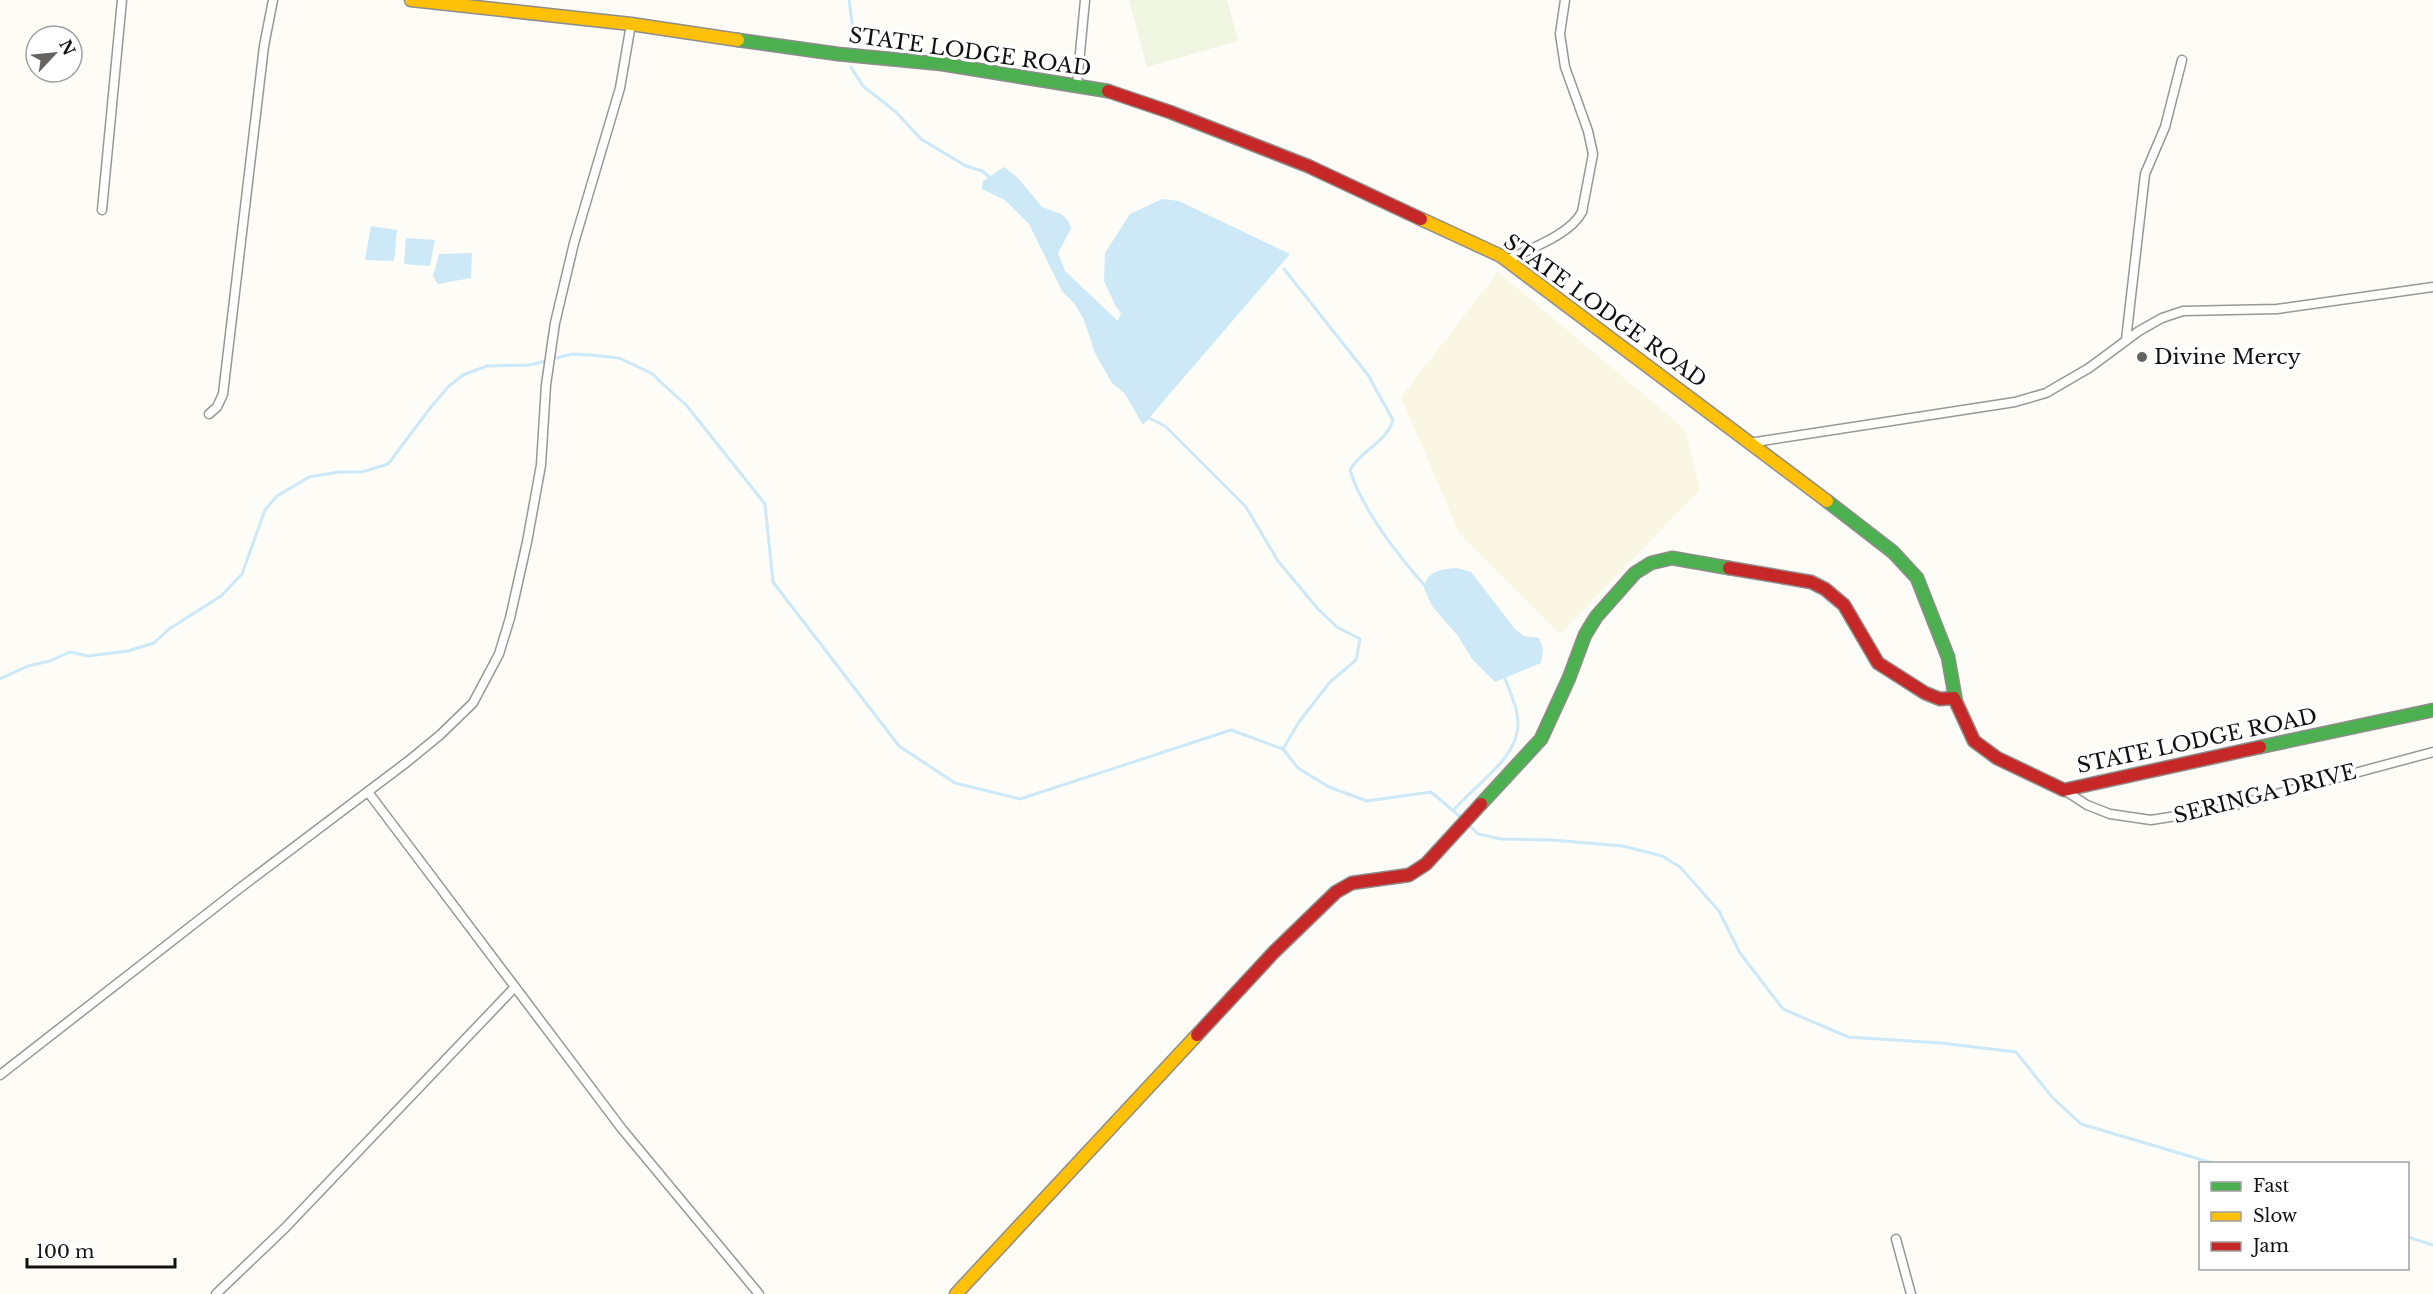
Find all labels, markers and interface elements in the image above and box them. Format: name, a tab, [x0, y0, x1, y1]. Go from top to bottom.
street label: STATE LODGE ROAD	[847, 22, 1093, 82]
north arrow	[24, 24, 84, 84]
text: N	[55, 36, 80, 59]
street label: STATE LODGE ROAD	[1498, 229, 1712, 393]
place label: Divine Mercy	[2154, 344, 2302, 370]
marker: Divine Mercy	[2135, 350, 2149, 364]
street label: STATE LODGE ROAD	[2075, 703, 2319, 779]
street label: SERINGA DRIVE	[2171, 759, 2359, 829]
legend	[2199, 1162, 2409, 1270]
text: Fast	[2253, 1175, 2290, 1197]
text: Slow	[2253, 1205, 2298, 1227]
scale bar	[27, 1231, 176, 1269]
text: Jam	[2251, 1235, 2289, 1257]
text: 100 m	[36, 1241, 94, 1263]

